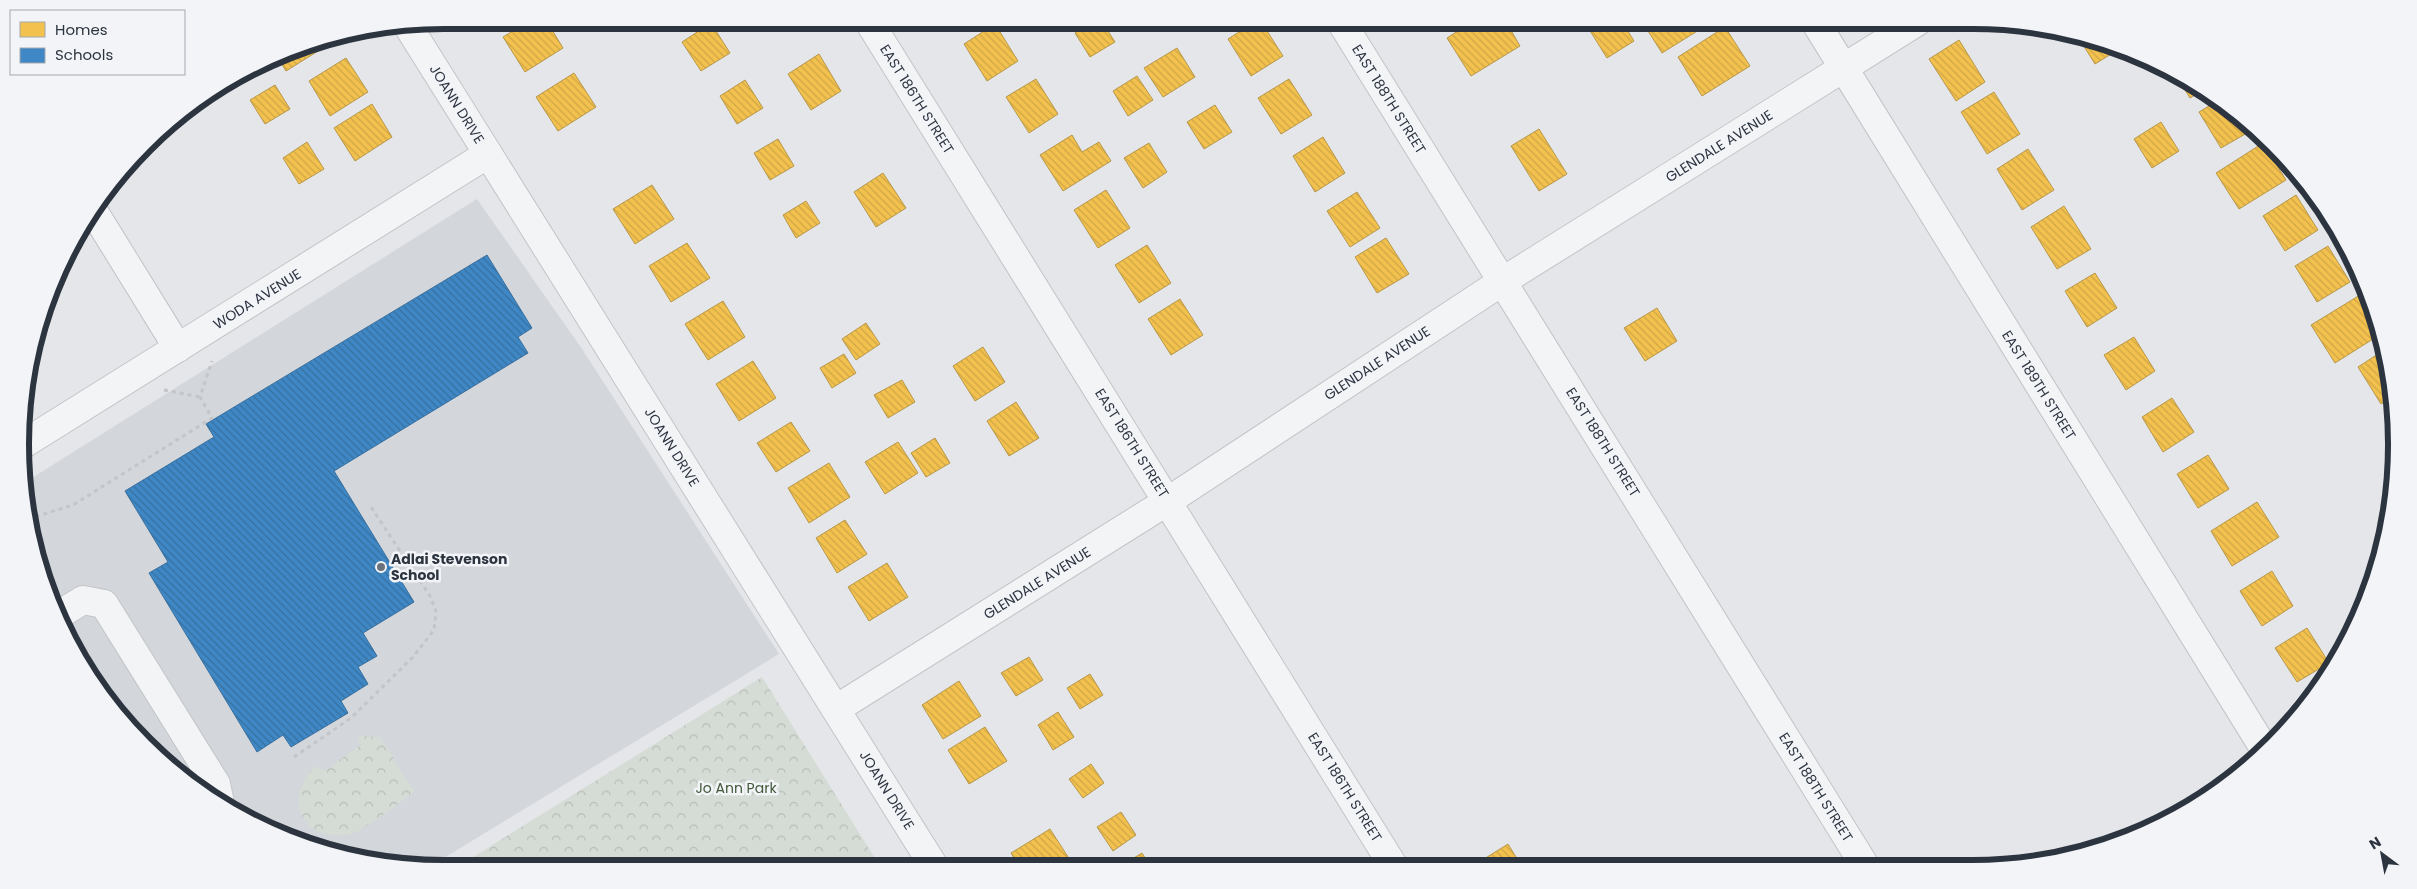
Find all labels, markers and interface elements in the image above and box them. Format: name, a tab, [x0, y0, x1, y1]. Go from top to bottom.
legend	[10, 10, 185, 75]
text: Homes	[55, 19, 108, 40]
street label: EAST 186TH STREET	[875, 40, 959, 158]
street label: EAST 188TH STREET	[1347, 40, 1431, 158]
text: Schools	[55, 44, 113, 65]
street label: JOANN DRIVE	[425, 61, 489, 147]
street label: GLENDALE AVENUE	[1662, 105, 1776, 187]
street label: WODA AVENUE	[209, 264, 305, 334]
street label: GLENDALE AVENUE	[1320, 321, 1434, 405]
street label: EAST 189TH STREET	[1997, 326, 2081, 444]
street label: EAST 188TH STREET	[1561, 383, 1645, 501]
street label: EAST 186TH STREET	[1090, 384, 1174, 502]
street label: JOANN DRIVE	[640, 404, 704, 490]
street label: GLENDALE AVENUE	[980, 542, 1094, 624]
place label: Adlai Stevenson School	[391, 549, 507, 585]
marker: Adlai Stevenson School	[375, 561, 387, 573]
street label: EAST 186TH STREET	[1303, 728, 1387, 846]
street label: EAST 188TH STREET	[1774, 728, 1858, 846]
street label: JOANN DRIVE	[855, 747, 919, 833]
park label: Jo Ann Park	[695, 778, 777, 798]
north arrow	[2357, 829, 2407, 879]
text: N	[2365, 832, 2385, 854]

